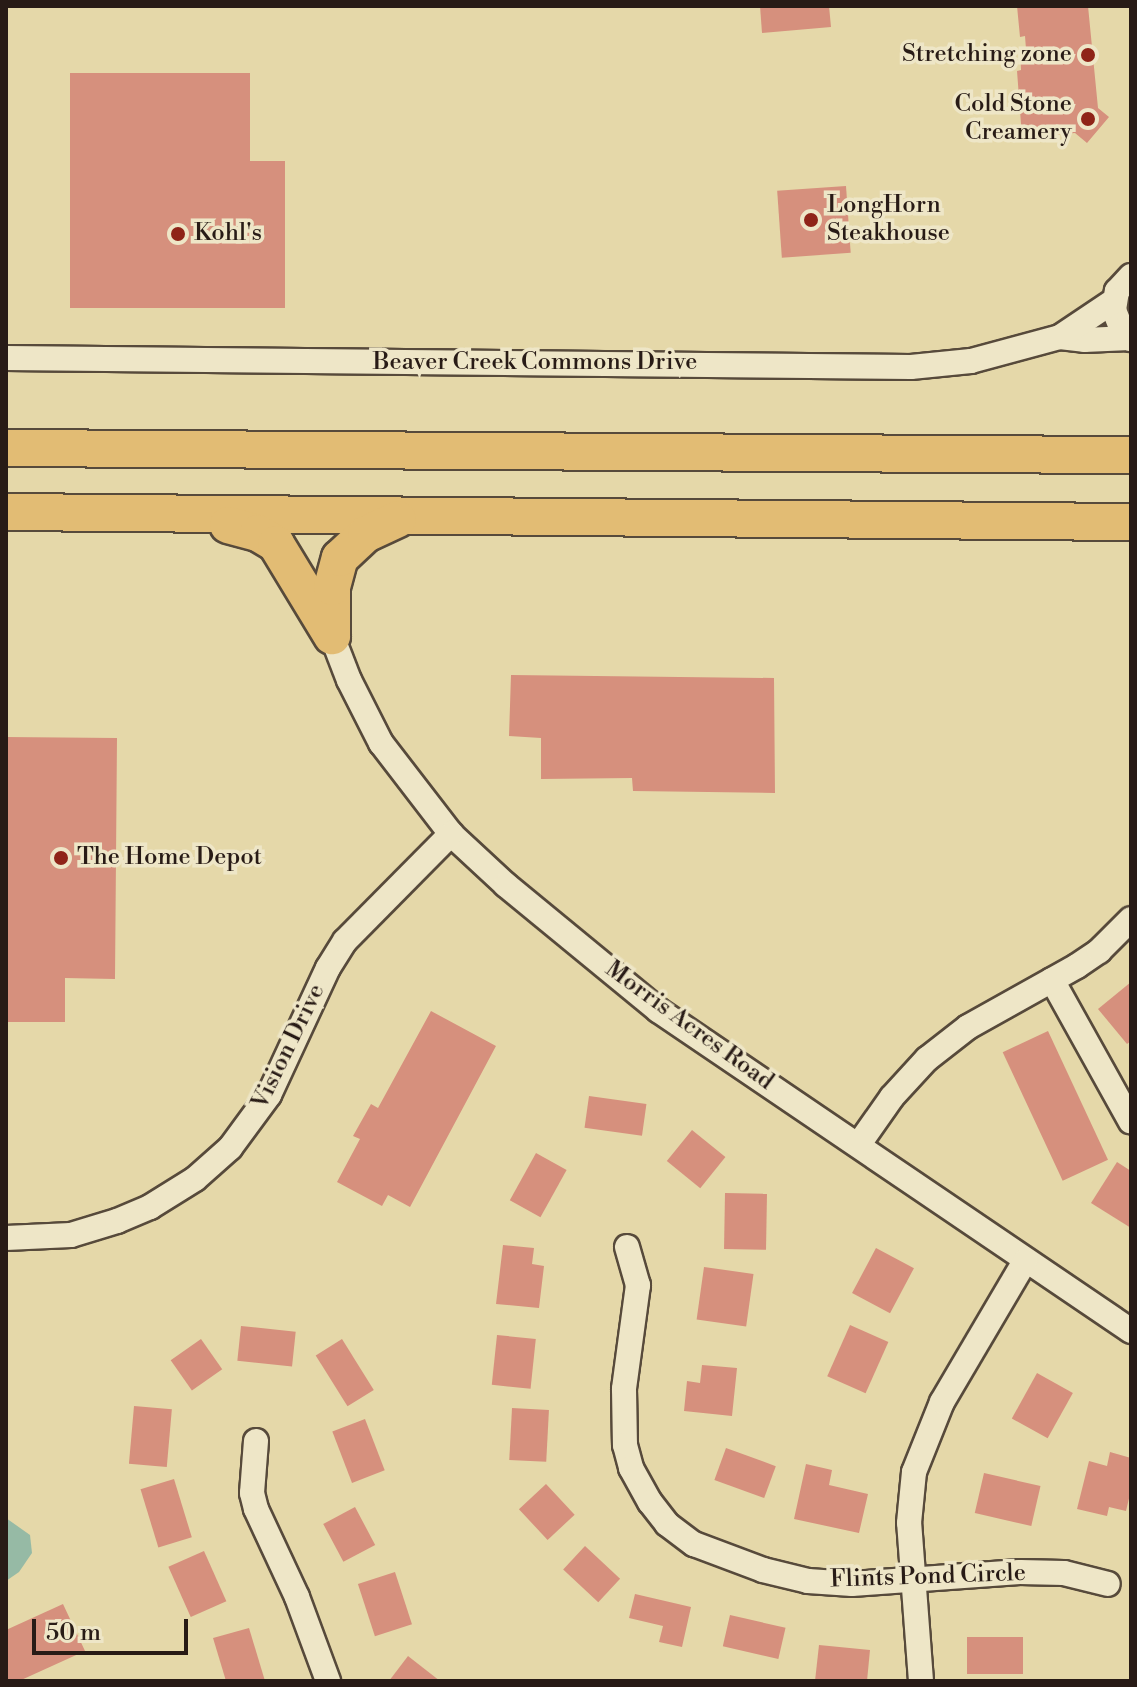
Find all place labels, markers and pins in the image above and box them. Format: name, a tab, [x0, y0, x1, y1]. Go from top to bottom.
place label: Stretching zone	[902, 41, 1072, 69]
marker: Stretching zone	[1079, 46, 1097, 64]
place label: Cold Stone Creamery	[954, 91, 1072, 147]
marker: Cold Stone Creamery	[1079, 110, 1097, 128]
place label: LongHorn Steakhouse	[827, 192, 950, 248]
marker: LongHorn Steakhouse	[802, 211, 820, 229]
place label: Kohl's	[194, 220, 262, 248]
marker: Kohl's	[169, 225, 187, 243]
place label: The Home Depot	[77, 844, 262, 872]
marker: The Home Depot	[52, 849, 70, 867]

